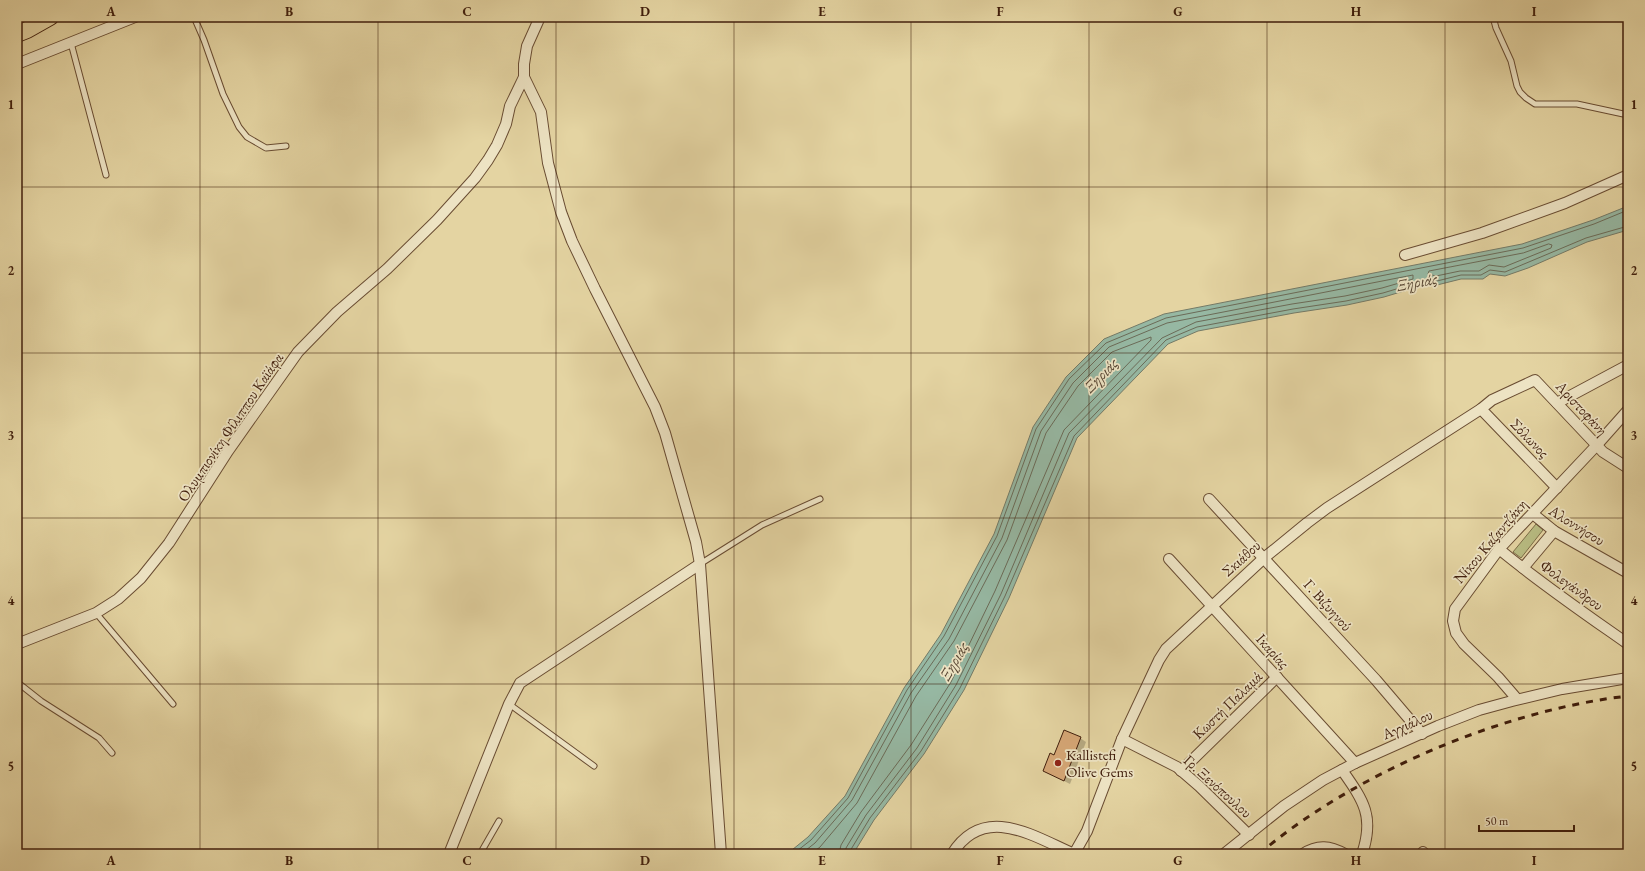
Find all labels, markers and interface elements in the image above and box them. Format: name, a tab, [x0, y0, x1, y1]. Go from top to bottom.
text: A	[105, 3, 116, 20]
text: B	[285, 3, 293, 20]
text: C	[462, 3, 472, 20]
text: D	[640, 3, 650, 20]
text: E	[818, 3, 826, 20]
text: F	[996, 3, 1004, 20]
text: G	[1173, 3, 1183, 20]
text: H	[1351, 3, 1362, 20]
text: I	[1532, 3, 1537, 20]
text: 1	[8, 96, 15, 113]
text: 1	[1631, 96, 1638, 113]
text: 2	[8, 262, 15, 279]
text: 2	[1631, 262, 1638, 279]
water label: Ξηριάς	[1394, 268, 1440, 296]
street label: Ολυμπιονίκη Φίλιππου Καϊάφα	[173, 349, 287, 505]
water label: Ξηριάς	[1079, 353, 1123, 398]
street label: Αριστοφάνη	[1551, 376, 1612, 439]
street label: Σόλωνος	[1507, 414, 1553, 462]
text: 3	[8, 427, 15, 444]
text: 3	[1631, 427, 1638, 444]
street label: Νίκου Καζαντζάκη	[1449, 495, 1531, 587]
street label: Αλοννήσου	[1545, 500, 1608, 550]
street label: Σκιάθου	[1218, 536, 1264, 580]
street label: Φολεγάνδρου	[1537, 556, 1607, 614]
street label: Γ. Βιζυηνού	[1300, 575, 1356, 635]
text: 4	[8, 592, 15, 609]
text: 4	[1631, 592, 1638, 609]
street label: Ικαρίας	[1252, 629, 1294, 673]
water label: Ξηριάς	[934, 638, 974, 685]
street label: Κωστή Παλαμά	[1188, 667, 1266, 743]
street label: Αγχιάλου	[1378, 704, 1435, 744]
place label: Kallistefi Olive Gems	[1066, 745, 1133, 781]
street label: Γρ. Ξενόπουλου	[1180, 750, 1256, 822]
text: 5	[8, 758, 14, 775]
marker: Kallistefi Olive Gems	[1053, 758, 1063, 768]
text: 5	[1631, 758, 1637, 775]
scale bar	[1479, 807, 1574, 833]
text: 50 m	[1485, 813, 1509, 829]
text: A	[105, 852, 116, 869]
text: B	[285, 852, 293, 869]
text: C	[462, 852, 472, 869]
text: D	[640, 852, 650, 869]
text: E	[818, 852, 826, 869]
text: F	[996, 852, 1004, 869]
text: G	[1173, 852, 1183, 869]
text: H	[1351, 852, 1362, 869]
text: I	[1532, 852, 1537, 869]

